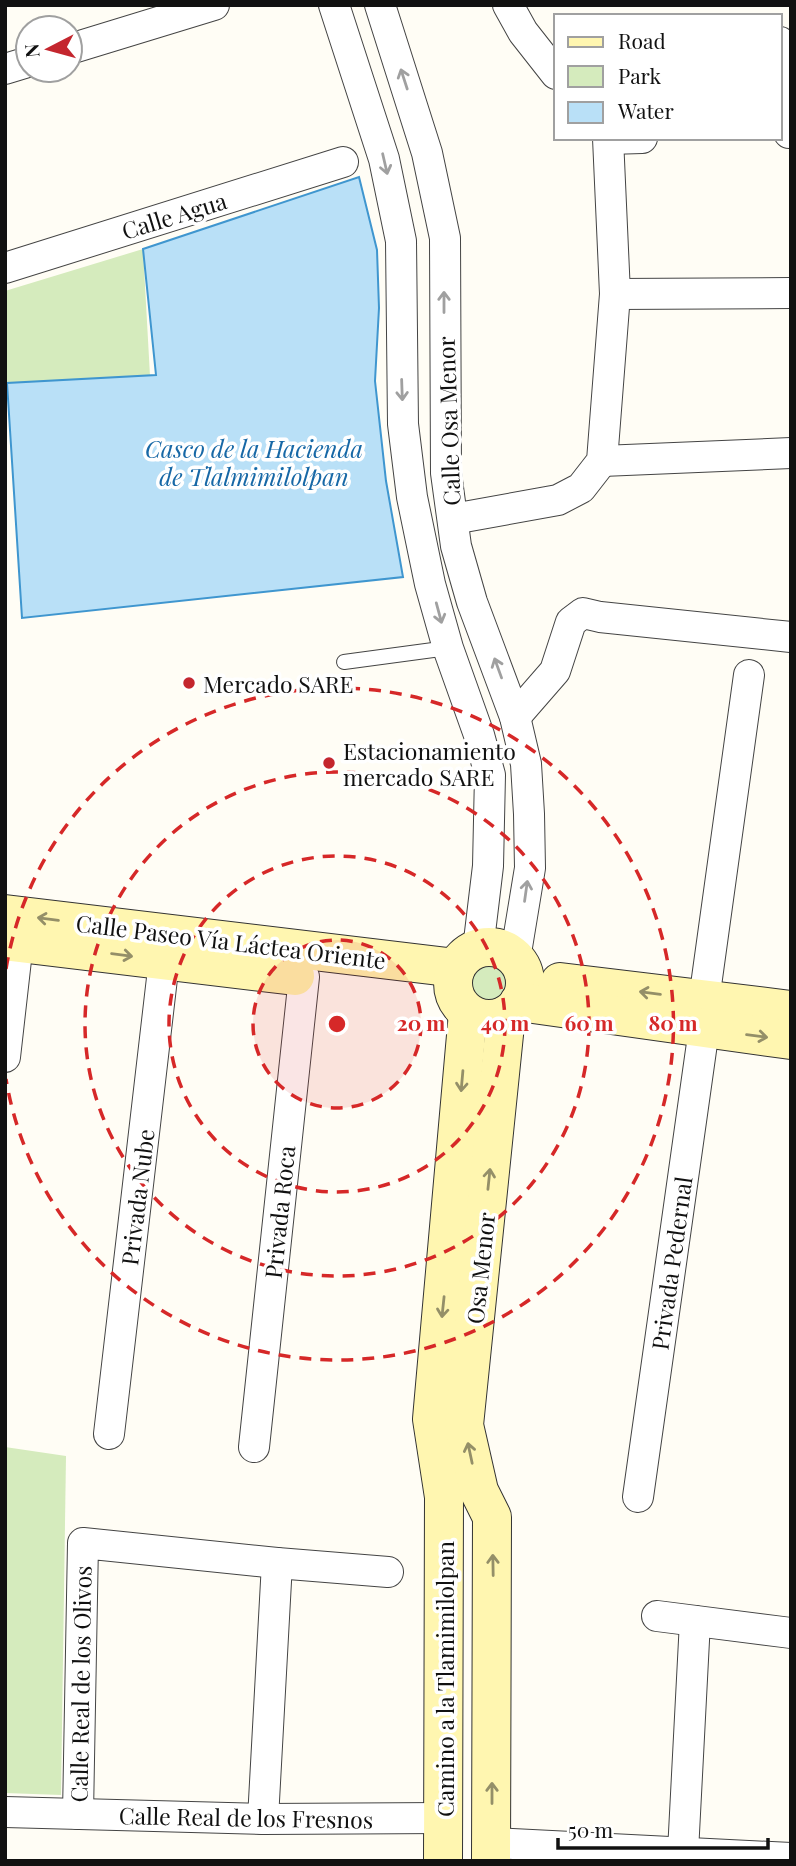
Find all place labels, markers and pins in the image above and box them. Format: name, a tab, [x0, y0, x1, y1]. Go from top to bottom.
place label: Mercado SARE	[203, 668, 354, 699]
marker: Mercado SARE	[181, 675, 197, 691]
place label: Estacionamiento mercado SARE	[343, 735, 516, 792]
marker: Estacionamiento mercado SARE	[321, 755, 337, 771]
centre of rings	[325, 1012, 349, 1036]

